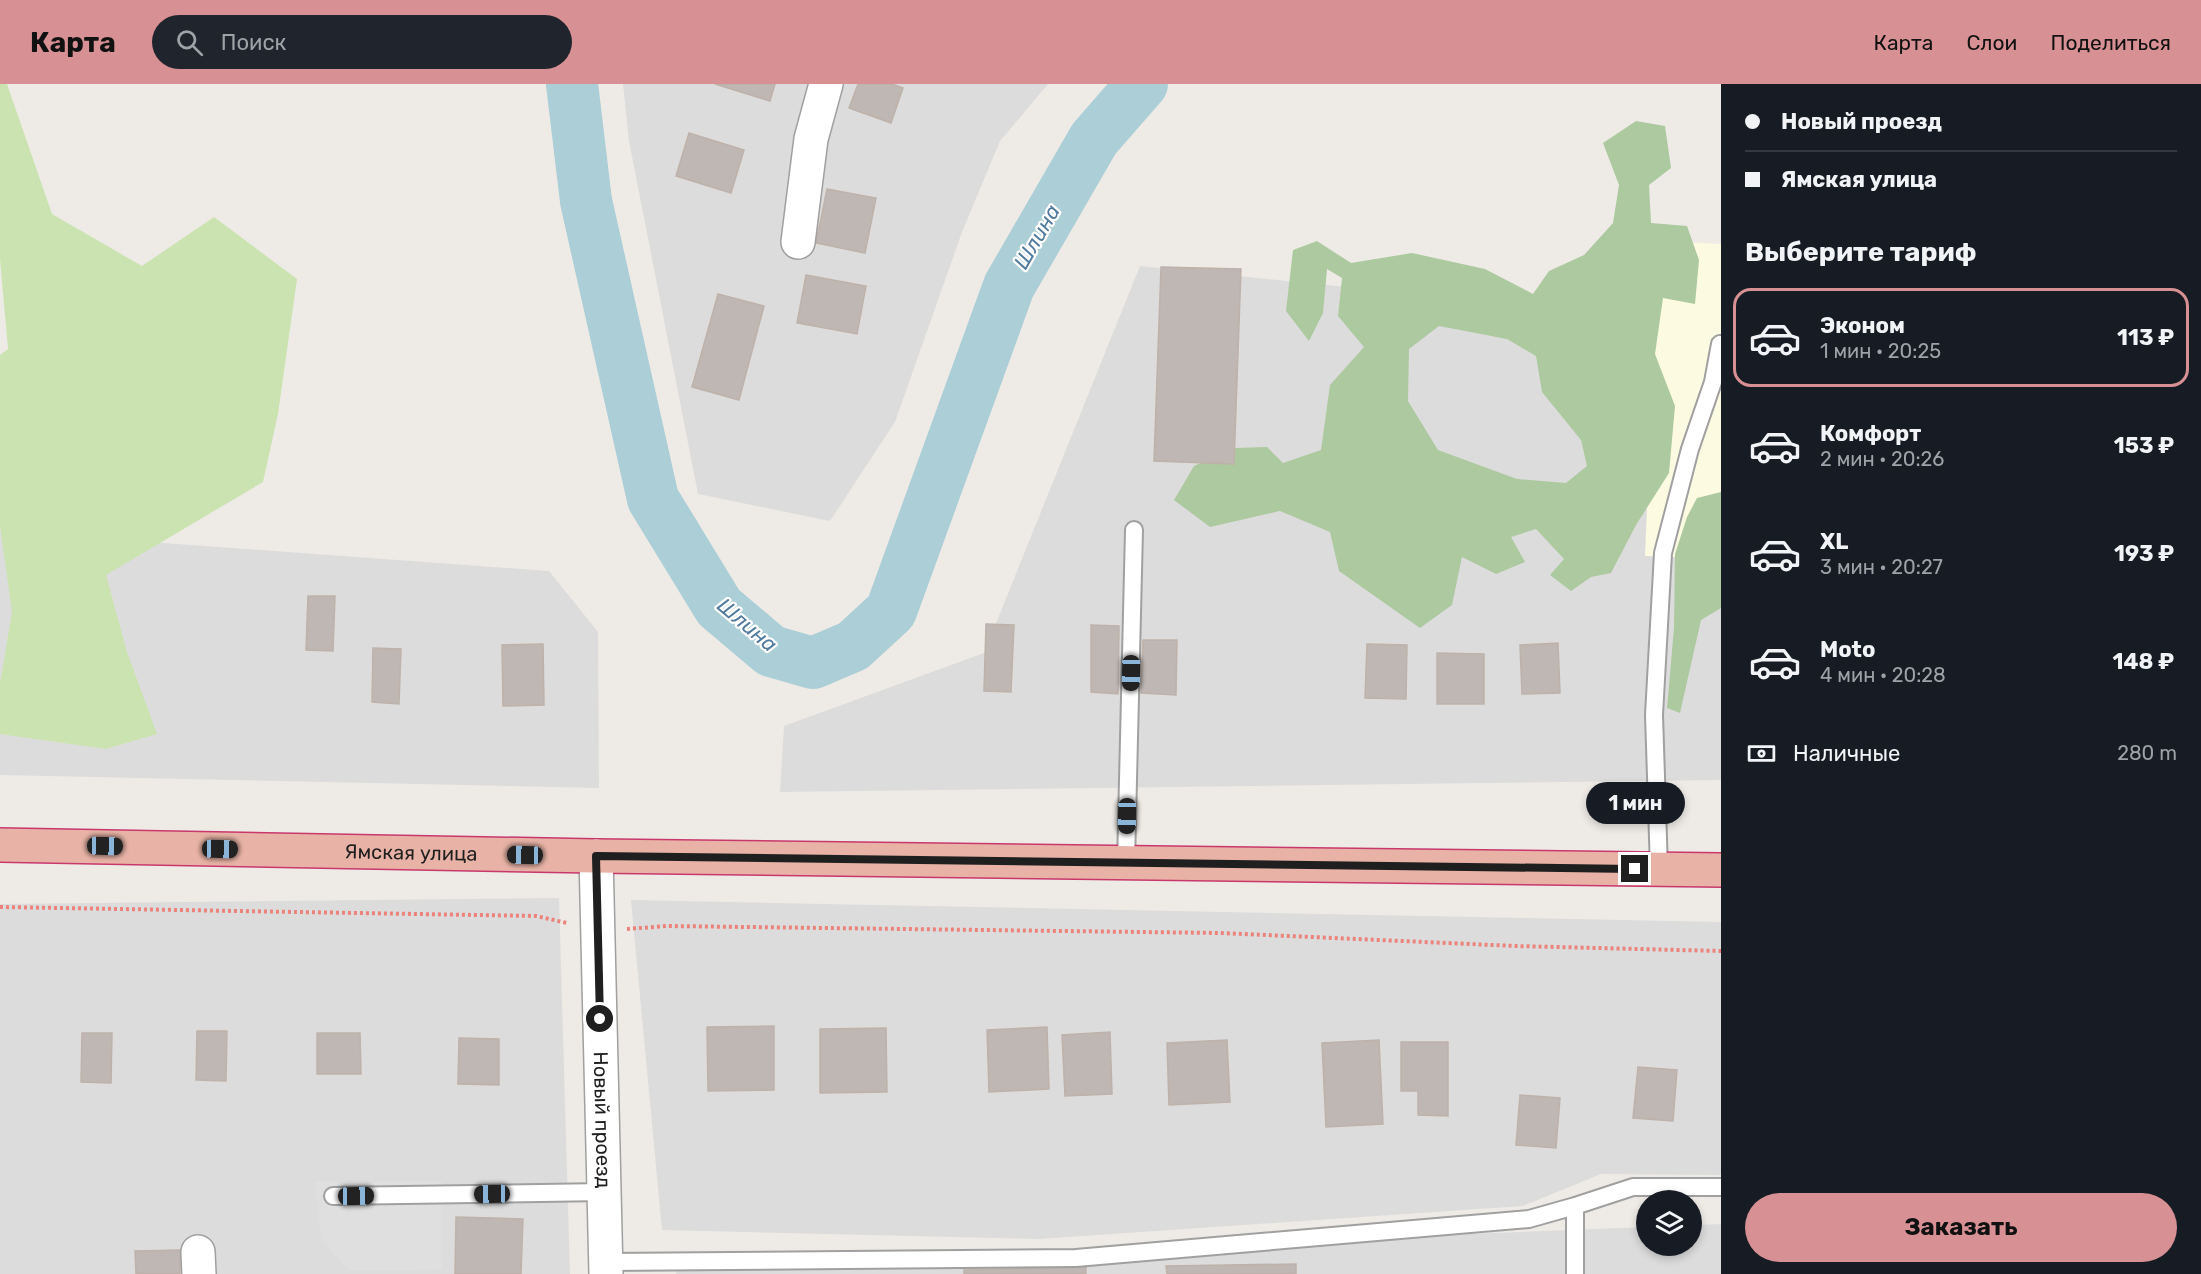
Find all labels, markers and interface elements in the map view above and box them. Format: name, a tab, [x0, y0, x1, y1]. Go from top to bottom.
search box	[152, 15, 572, 69]
text: Карта	[30, 26, 116, 59]
icon: search	[173, 26, 206, 59]
text: Поиск	[221, 29, 286, 56]
text: Карта	[1873, 30, 1933, 55]
text: Слои	[1966, 30, 2017, 55]
text: Поделиться	[2050, 30, 2171, 55]
text: Новый проезд	[1781, 108, 1942, 135]
text: Ямская улица	[1781, 166, 1937, 193]
water label: Шлина	[1008, 200, 1065, 273]
text: Выберите тариф	[1745, 236, 1976, 268]
icon: car	[1748, 311, 1802, 365]
text: Эконом	[1820, 312, 1905, 339]
text: 113 ₽	[2117, 324, 2174, 351]
text: 1 мин · 20:25	[1820, 339, 1941, 363]
icon: car	[1748, 419, 1802, 473]
text: Комфорт	[1820, 420, 1921, 447]
text: 153 ₽	[2114, 432, 2174, 459]
text: 2 мин · 20:26	[1820, 447, 1944, 471]
icon: car	[1748, 527, 1802, 581]
text: XL	[1820, 528, 1848, 555]
text: 193 ₽	[2114, 540, 2174, 567]
text: 3 мин · 20:27	[1820, 555, 1943, 579]
water label: Шлина	[712, 593, 782, 657]
icon: car	[1748, 635, 1802, 689]
text: Moto	[1820, 636, 1875, 663]
text: 148 ₽	[2113, 648, 2174, 675]
car	[1122, 655, 1140, 691]
text: 4 мин · 20:28	[1820, 663, 1946, 687]
icon: cash	[1745, 737, 1778, 770]
text: Наличные	[1793, 740, 1900, 767]
text: 280 m	[2117, 741, 2177, 765]
callout: 1 мин	[1586, 782, 1684, 824]
text: 1 мин	[1608, 791, 1663, 815]
car	[1118, 798, 1136, 834]
car	[87, 837, 123, 855]
street label: Ямская улица	[344, 839, 478, 866]
car	[202, 840, 238, 858]
car	[507, 846, 543, 864]
route end	[1621, 855, 1648, 882]
route start	[586, 1005, 613, 1032]
street label: Новый проезд	[589, 1051, 616, 1189]
car	[474, 1185, 510, 1203]
car	[338, 1187, 374, 1205]
map controls	[1636, 1190, 1702, 1256]
button: layers	[1636, 1190, 1702, 1256]
button: Заказать	[1745, 1193, 2177, 1262]

